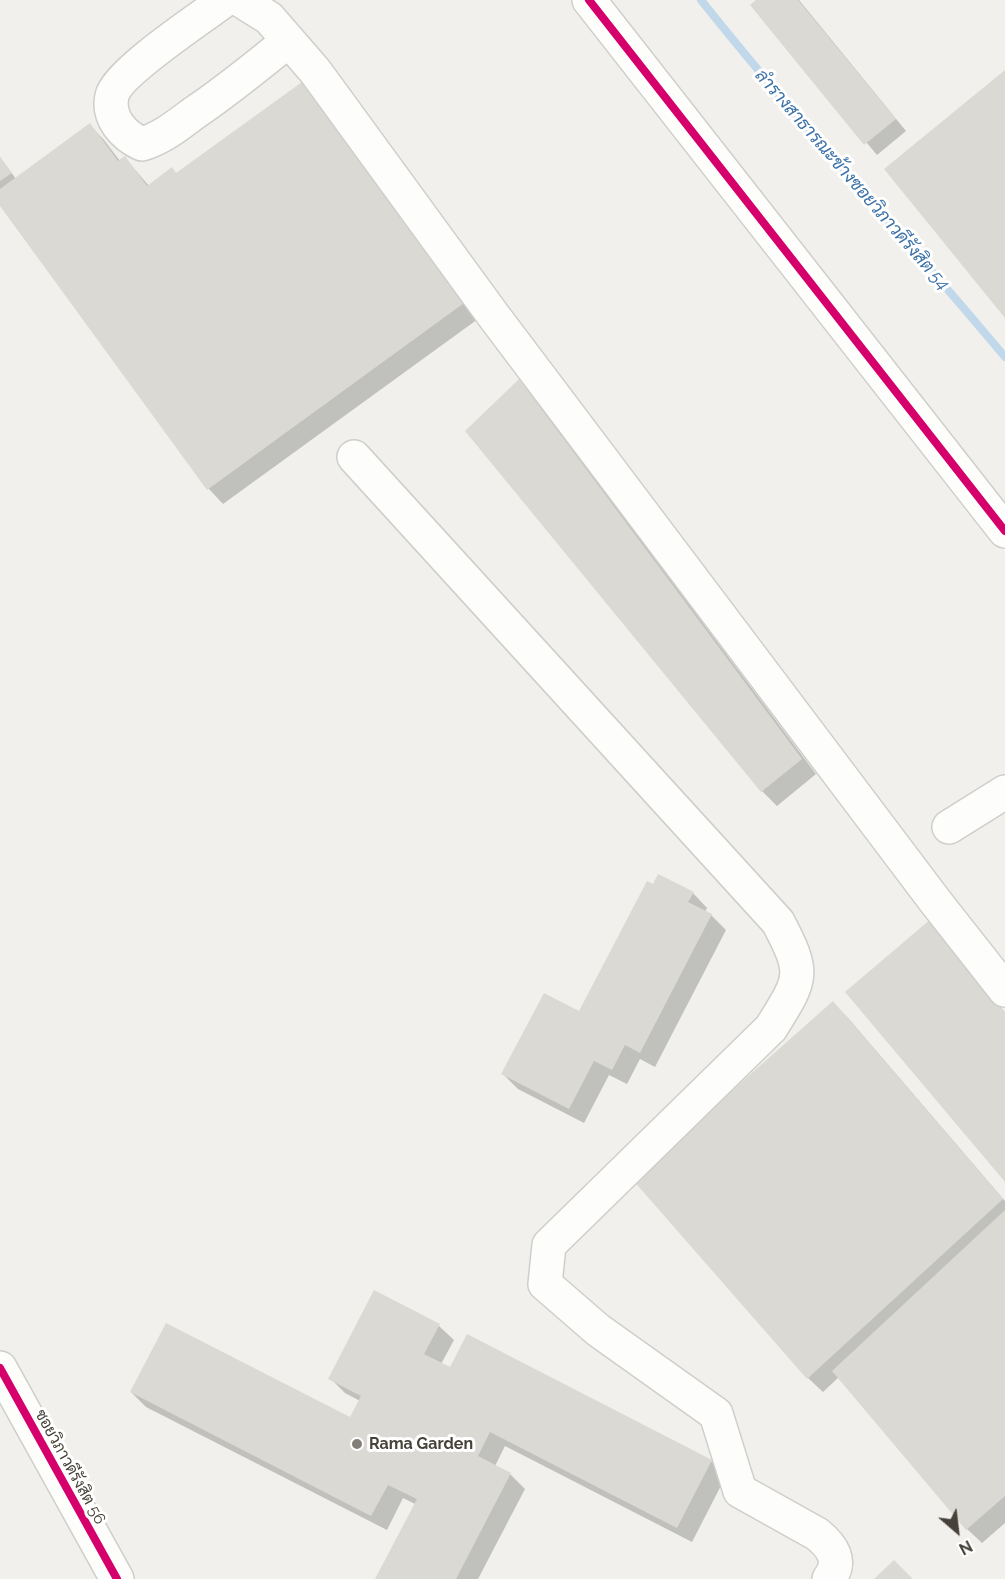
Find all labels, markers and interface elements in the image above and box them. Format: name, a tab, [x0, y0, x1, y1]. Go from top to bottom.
water label: ลำรางสาธารณะข้างซอยวิภาวดีรังสิต 54	[750, 65, 954, 295]
street label: ซอยวิภาวดีรังสิต 56	[30, 1406, 110, 1528]
place label: Rama Garden	[369, 1434, 473, 1454]
marker: Rama Garden	[350, 1437, 364, 1451]
north arrow	[927, 1501, 987, 1561]
text: N	[956, 1536, 976, 1559]

